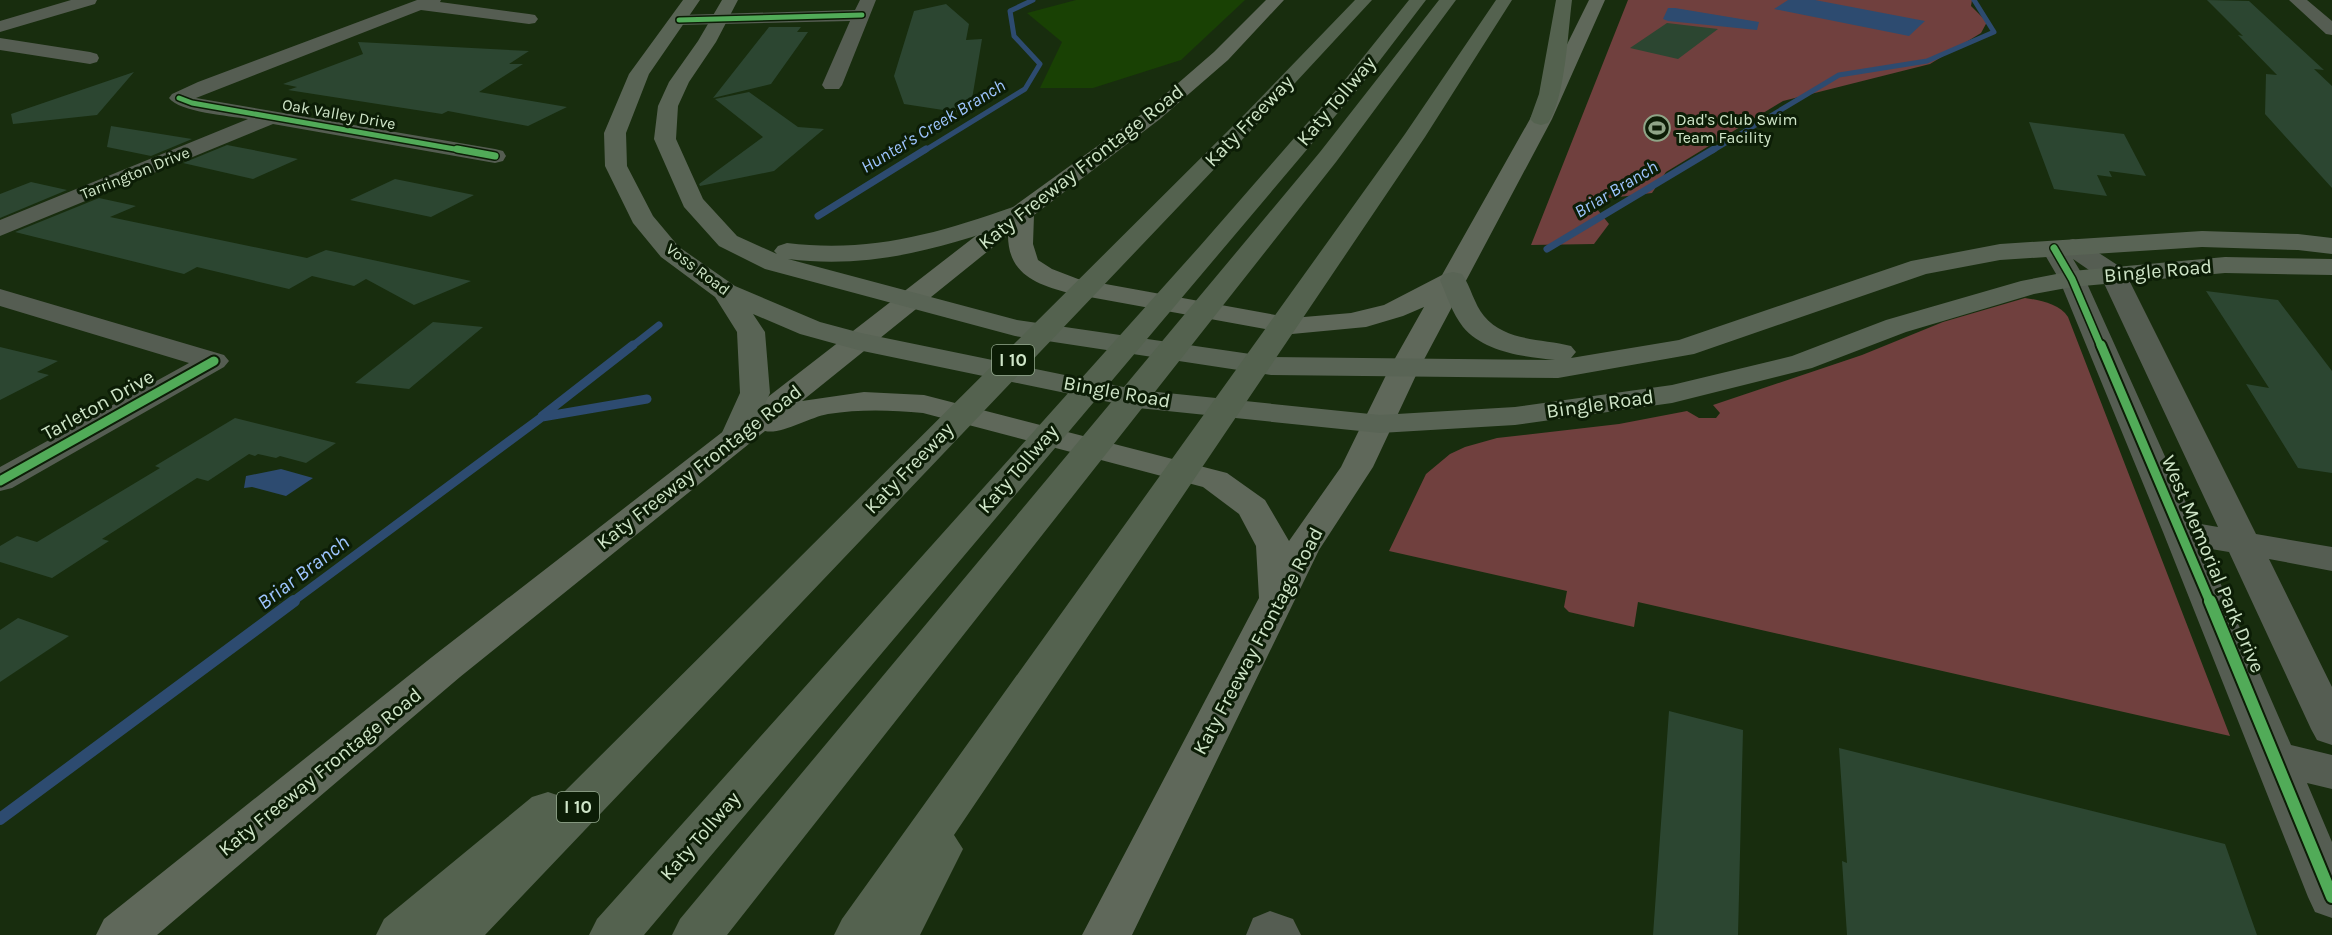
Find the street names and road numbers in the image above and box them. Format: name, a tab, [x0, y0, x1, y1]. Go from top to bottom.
street label: Katy Tollway	[1292, 51, 1380, 151]
street label: Katy Freeway	[1200, 71, 1298, 171]
street label: Katy Freeway Frontage Road	[974, 80, 1188, 254]
street label: Oak Valley Drive	[281, 95, 397, 133]
street label: Tarrington Drive	[78, 142, 192, 204]
street label: Voss Road	[662, 239, 734, 299]
street label: Bingle Road	[2103, 255, 2213, 287]
road number: I 10	[992, 345, 1034, 375]
street label: Tarleton Drive	[38, 365, 158, 445]
street label: Bingle Road	[1062, 371, 1172, 413]
street label: Katy Freeway Frontage Road	[592, 380, 806, 554]
street label: Bingle Road	[1545, 385, 1655, 423]
street label: Katy Freeway	[860, 418, 958, 518]
street label: Katy Tollway	[973, 420, 1063, 518]
street label: West Memorial Park Drive	[2157, 452, 2269, 676]
street label: Katy Freeway Frontage Road	[1188, 523, 1328, 759]
street label: Katy Freeway Frontage Road	[214, 683, 426, 861]
street label: Katy Tollway	[655, 787, 745, 885]
road number: I 10	[557, 792, 599, 822]

